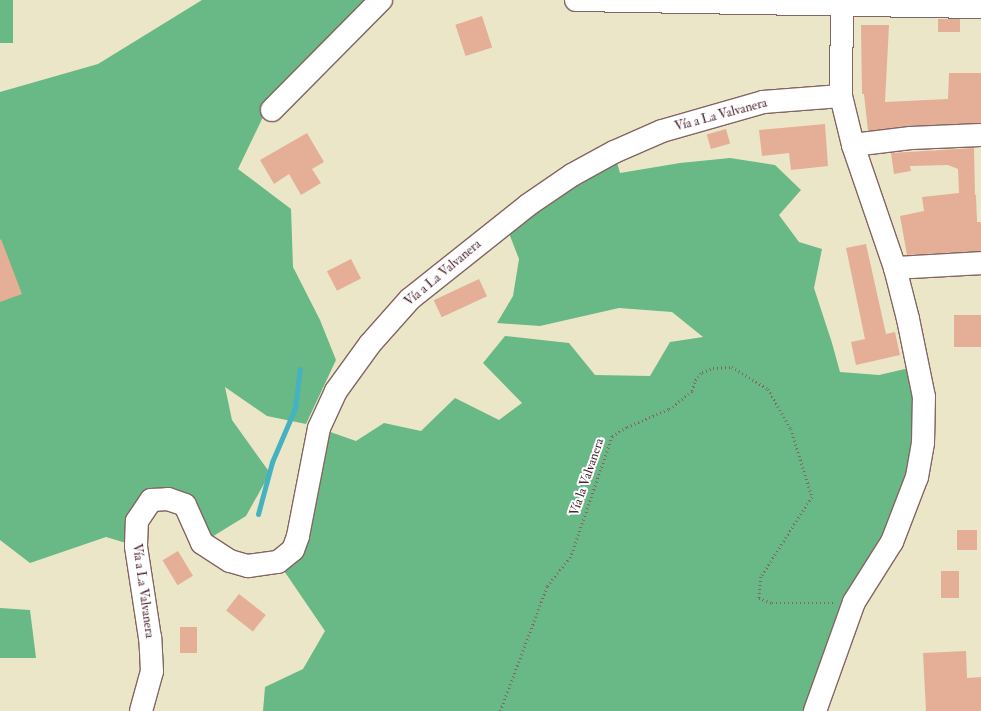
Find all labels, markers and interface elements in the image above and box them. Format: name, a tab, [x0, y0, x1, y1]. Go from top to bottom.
street label: Vía a La Valvanera	[673, 95, 769, 135]
street label: Vía a La Valvanera	[402, 236, 484, 310]
street label: Vía la Valvanera	[566, 436, 608, 518]
street label: Vía a La Valvanera	[129, 543, 157, 639]

